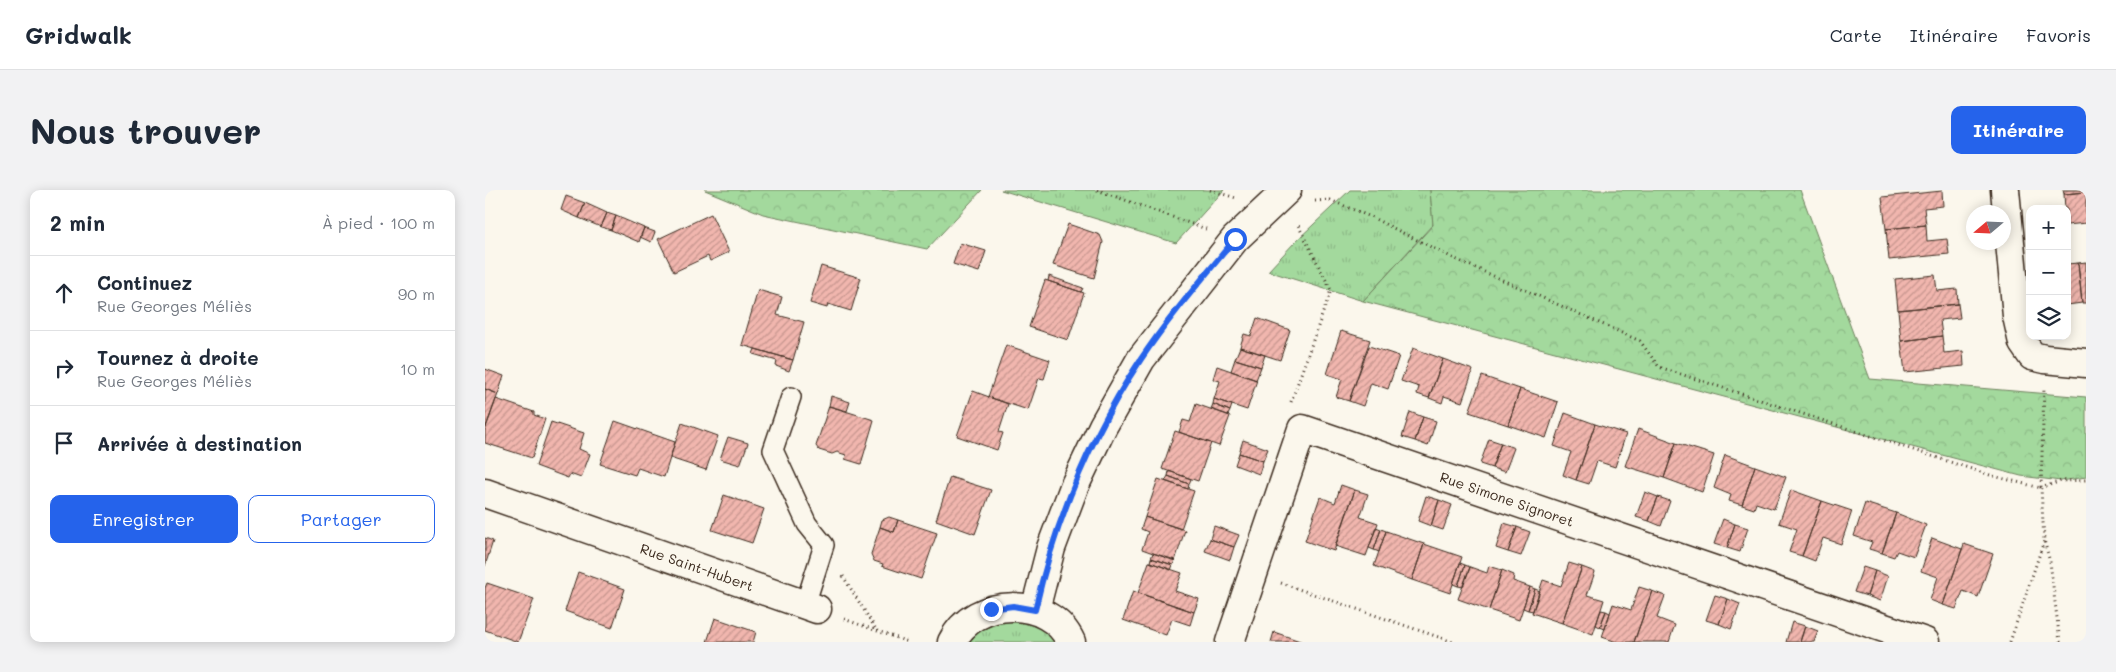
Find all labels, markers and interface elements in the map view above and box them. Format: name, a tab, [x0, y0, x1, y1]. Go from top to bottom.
text: Gridwalk	[25, 19, 132, 50]
text: Carte	[1830, 23, 1882, 47]
text: Itinéraire	[1910, 23, 1998, 47]
text: Favoris	[2026, 23, 2091, 47]
button: Itinéraire	[1951, 106, 2086, 154]
text: Nous trouver	[30, 107, 261, 153]
north arrow	[1966, 205, 2011, 250]
map controls	[2026, 205, 2071, 340]
button: +	[2026, 205, 2071, 250]
text: 2 min	[50, 209, 105, 236]
text: À pied · 100 m	[322, 212, 435, 233]
route start	[1224, 228, 1247, 251]
button: −	[2026, 250, 2071, 295]
text: Continuez	[97, 270, 192, 295]
icon: ahead	[50, 279, 78, 307]
text: 90 m	[398, 283, 435, 304]
text: Rue Georges Méliès	[97, 295, 252, 316]
button: layers	[2026, 295, 2071, 340]
text: Tournez à droite	[97, 345, 259, 370]
icon: right	[50, 354, 78, 382]
text: 10 m	[400, 358, 435, 379]
text: Rue Georges Méliès	[97, 370, 252, 391]
icon: arrive	[50, 429, 78, 457]
text: Arrivée à destination	[97, 431, 302, 456]
street label: Rue Simone Signoret	[1437, 467, 1577, 531]
button: Enregistrer	[50, 495, 238, 543]
button: Partager	[248, 495, 435, 543]
street label: Rue Saint-Hubert	[638, 539, 756, 595]
route end	[980, 598, 1003, 621]

